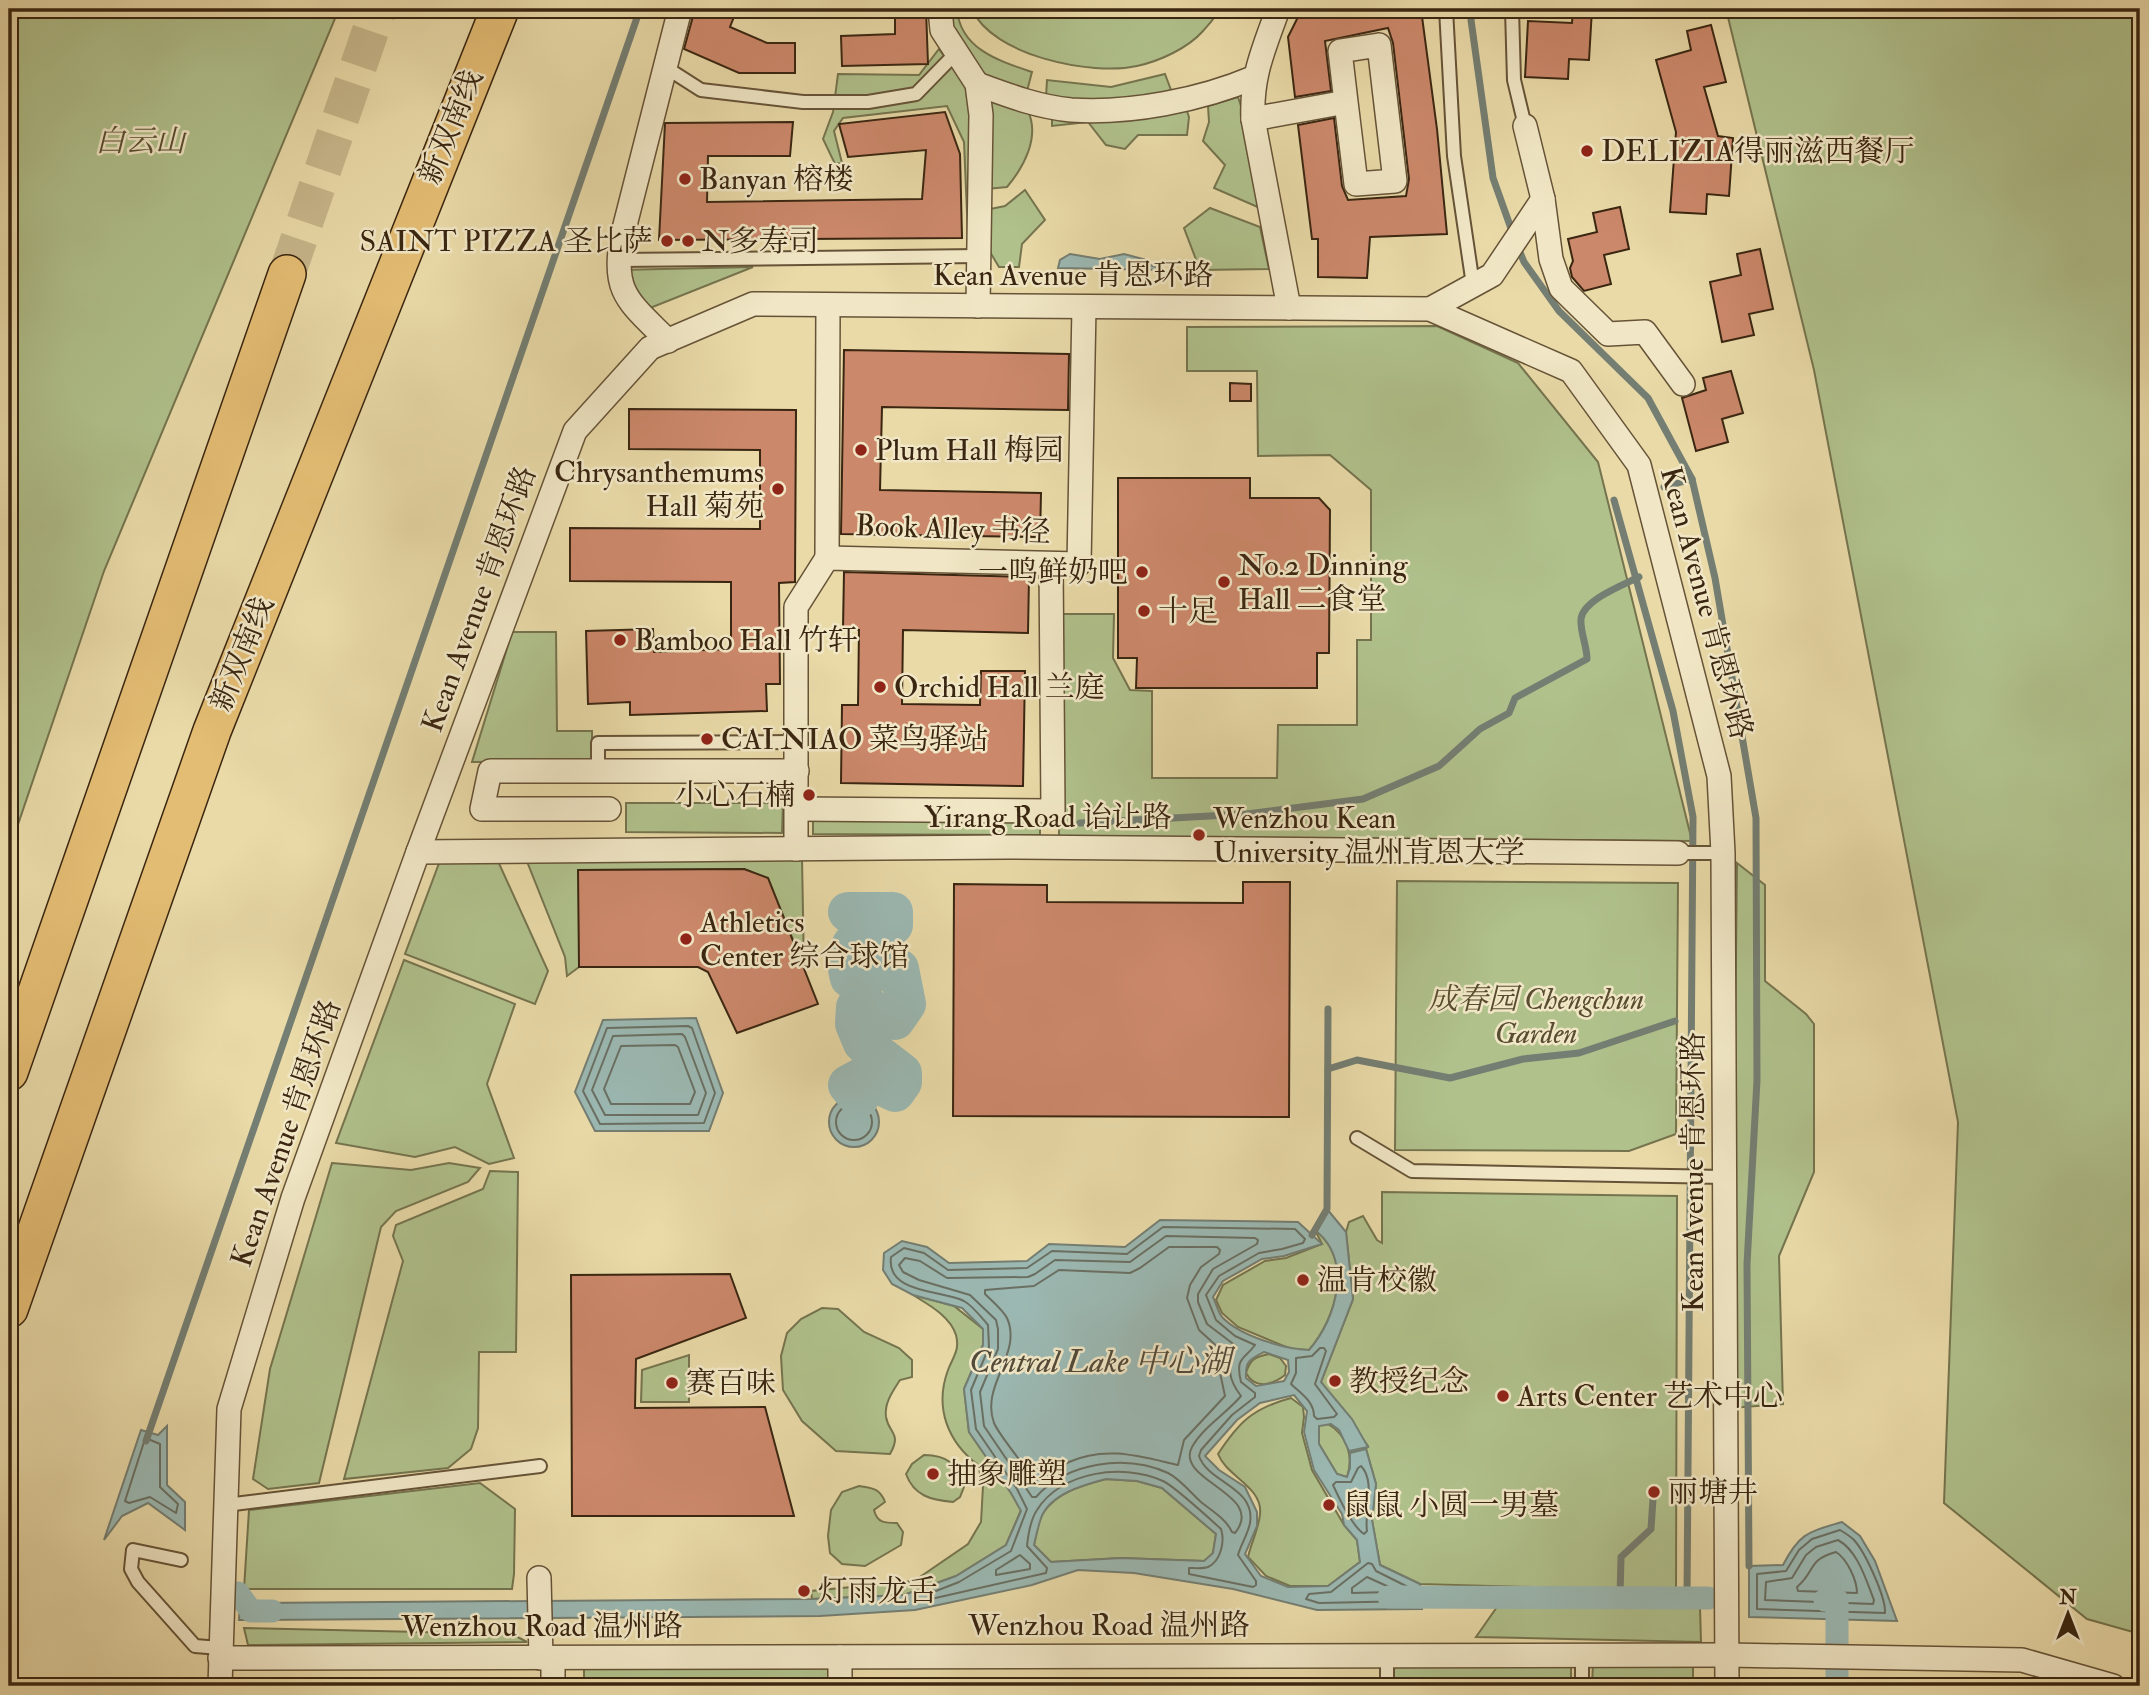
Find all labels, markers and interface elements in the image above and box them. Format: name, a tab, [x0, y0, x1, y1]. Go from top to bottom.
street label: 新双南线	[411, 64, 491, 190]
park label: 白云山	[95, 123, 188, 160]
place label: DELIZIA得丽滋西餐厅	[1601, 133, 1914, 170]
marker: DELIZIA得丽滋西餐厅	[1579, 143, 1595, 159]
place label: Banyan 榕楼	[699, 161, 853, 198]
marker: Banyan 榕楼	[677, 171, 693, 187]
place label: SAINT PIZZA 圣比萨	[359, 223, 653, 260]
place label: N多寿司	[702, 223, 819, 260]
marker: SAINT PIZZA 圣比萨	[659, 233, 675, 249]
marker: N多寿司	[680, 233, 696, 249]
street label: Kean Avenue 肯恩环路	[933, 257, 1213, 294]
place label: Plum Hall 梅园	[875, 432, 1064, 469]
marker: Plum Hall 梅园	[853, 442, 869, 458]
place label: Chrysanthemums Hall 菊苑	[554, 454, 764, 525]
street label: Kean Avenue 肯恩环路	[414, 461, 544, 737]
street label: Kean Avenue 肯恩环路	[1652, 463, 1760, 743]
marker: Chrysanthemums Hall 菊苑	[770, 481, 786, 497]
street label: Book Alley 书径	[855, 507, 1051, 551]
place label: No.2 Dinning Hall 二食堂	[1238, 547, 1409, 618]
place label: 一鸣鲜奶吧	[978, 554, 1128, 591]
marker: 一鸣鲜奶吧	[1134, 564, 1150, 580]
marker: No.2 Dinning Hall 二食堂	[1216, 574, 1232, 590]
street label: 新双南线	[202, 591, 282, 717]
place label: 十足	[1158, 593, 1218, 630]
marker: 十足	[1136, 603, 1152, 619]
place label: Bamboo Hall 竹轩	[634, 622, 858, 659]
marker: Bamboo Hall 竹轩	[612, 632, 628, 648]
place label: Orchid Hall 兰庭	[894, 669, 1105, 706]
marker: Orchid Hall 兰庭	[872, 679, 888, 695]
place label: CAI NIAO 菜鸟驿站	[721, 721, 989, 758]
marker: CAI NIAO 菜鸟驿站	[699, 731, 715, 747]
place label: 小心石楠	[675, 777, 795, 814]
marker: 小心石楠	[801, 787, 817, 803]
street label: Yirang Road 诒让路	[924, 799, 1172, 836]
place label: Wenzhou Kean University 温州肯恩大学	[1212, 800, 1524, 871]
marker: Wenzhou Kean University 温州肯恩大学	[1191, 827, 1207, 843]
place label: Athletics Center 综合球馆	[699, 904, 910, 975]
marker: Athletics Center 综合球馆	[678, 931, 694, 947]
park label: 成春园 Chengchun Garden	[1428, 981, 1644, 1052]
street label: Kean Avenue 肯恩环路	[223, 994, 349, 1272]
street label: Kean Avenue 肯恩环路	[1675, 1032, 1712, 1312]
place label: 温肯校徽	[1317, 1262, 1437, 1299]
marker: 温肯校徽	[1295, 1272, 1311, 1288]
water label: Central Lake 中心湖	[969, 1342, 1236, 1382]
place label: 教授纪念	[1349, 1363, 1469, 1400]
place label: 赛百味	[686, 1365, 776, 1402]
marker: 教授纪念	[1327, 1373, 1343, 1389]
marker: 赛百味	[664, 1375, 680, 1391]
place label: Arts Center 艺术中心	[1516, 1378, 1783, 1415]
marker: Arts Center 艺术中心	[1495, 1388, 1511, 1404]
place label: 抽象雕塑	[947, 1456, 1067, 1493]
marker: 抽象雕塑	[925, 1466, 941, 1482]
place label: 丽塘井	[1668, 1474, 1758, 1511]
marker: 丽塘井	[1646, 1484, 1662, 1500]
place label: 鼠鼠 小圆一男墓	[1343, 1487, 1559, 1524]
marker: 鼠鼠 小圆一男墓	[1321, 1497, 1337, 1513]
place label: 灯雨龙舌	[818, 1573, 938, 1610]
north arrow	[2034, 1580, 2104, 1650]
marker: 灯雨龙舌	[796, 1583, 812, 1599]
text: N	[2058, 1586, 2077, 1610]
street label: Wenzhou Road 温州路	[967, 1607, 1250, 1644]
street label: Wenzhou Road 温州路	[400, 1608, 683, 1645]

